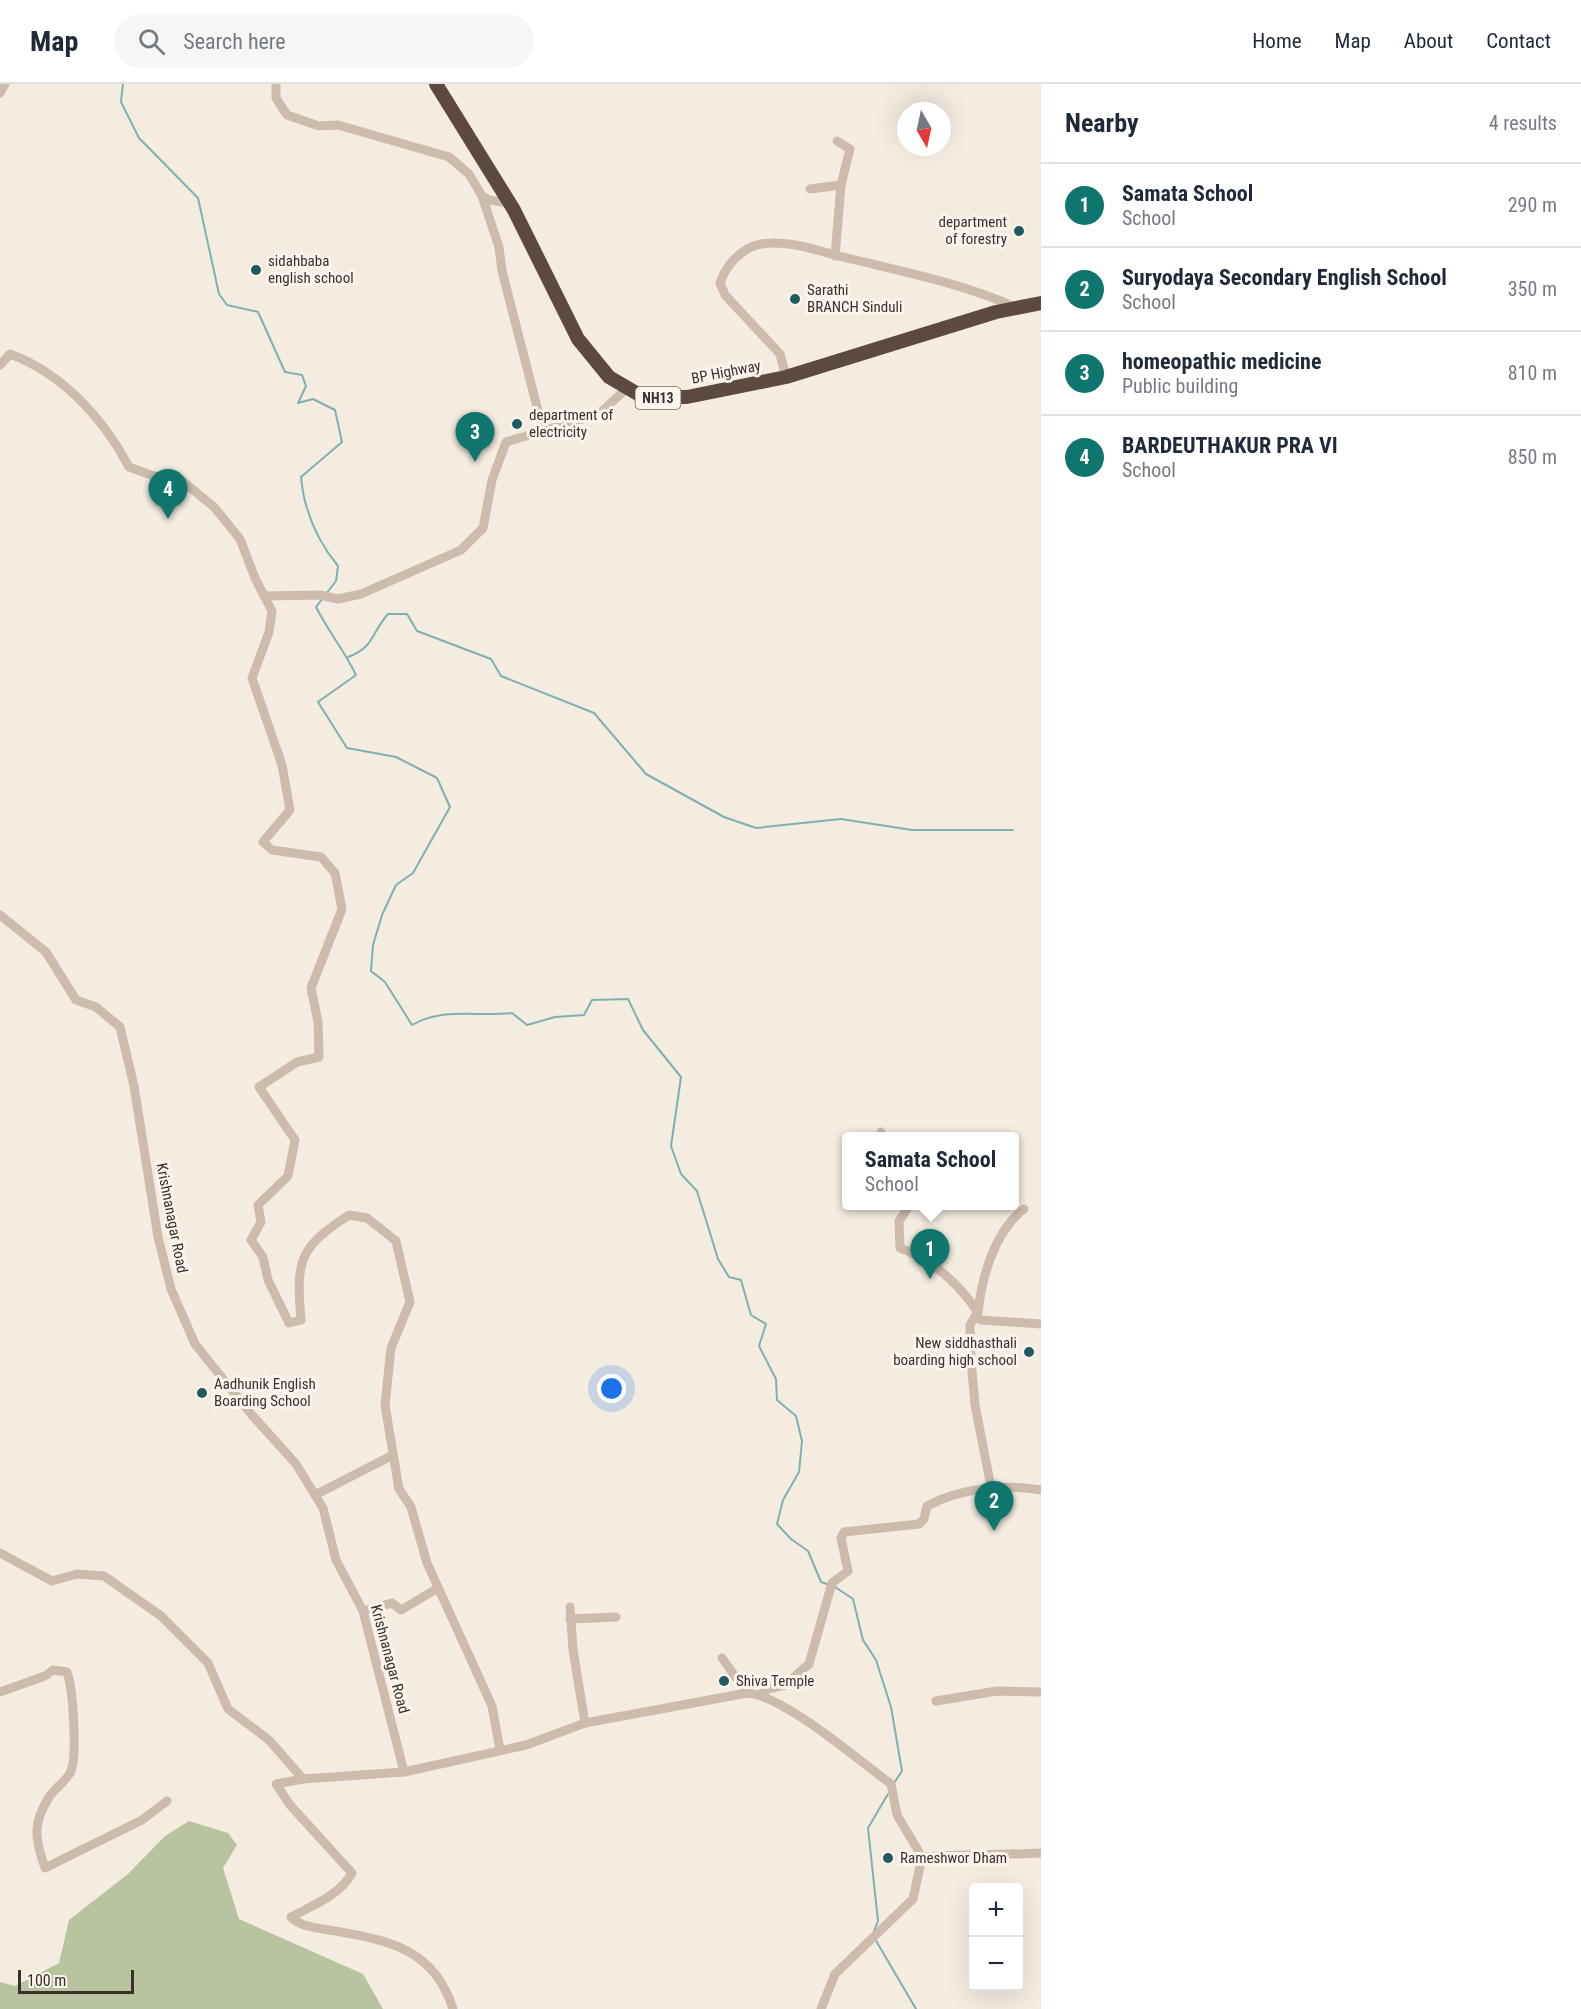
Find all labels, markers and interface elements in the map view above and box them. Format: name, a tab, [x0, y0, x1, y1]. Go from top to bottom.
search box	[114, 14, 534, 68]
text: Map	[30, 25, 78, 58]
icon: search	[135, 25, 168, 58]
text: Search here	[183, 29, 286, 54]
text: Home	[1252, 29, 1302, 53]
text: Map	[1335, 29, 1371, 53]
text: About	[1404, 29, 1453, 53]
text: Contact	[1486, 29, 1551, 53]
north arrow	[897, 102, 951, 156]
text: Nearby	[1065, 108, 1139, 138]
text: 4 results	[1489, 111, 1557, 135]
text: Samata School	[1122, 181, 1253, 206]
text: 1	[1079, 193, 1090, 217]
text: 290 m	[1508, 193, 1557, 217]
text: School	[1122, 206, 1176, 230]
place label: department of forestry	[939, 213, 1007, 248]
marker: department of forestry	[1012, 224, 1026, 238]
place label: sidahbaba english school	[268, 252, 354, 287]
marker: sidahbaba english school	[249, 263, 263, 277]
text: Suryodaya Secondary English School	[1122, 265, 1447, 290]
text: 2	[1079, 277, 1090, 301]
text: 350 m	[1508, 277, 1557, 301]
place label: Sarathi BRANCH Sinduli	[807, 281, 902, 316]
text: School	[1122, 290, 1176, 314]
marker: Sarathi BRANCH Sinduli	[788, 292, 802, 306]
text: homeopathic medicine	[1122, 349, 1321, 374]
street label: BP Highway	[690, 356, 762, 388]
text: 3	[1079, 361, 1090, 385]
text: 810 m	[1508, 361, 1557, 385]
text: Public building	[1122, 374, 1238, 398]
road number: NH13	[636, 387, 680, 409]
place label: department of electricity	[529, 406, 613, 441]
pin: 3	[456, 412, 494, 462]
marker: department of electricity	[510, 417, 524, 431]
text: BARDEUTHAKUR PRA VI	[1122, 433, 1338, 458]
text: 4	[1079, 445, 1090, 469]
text: 850 m	[1508, 445, 1557, 469]
text: School	[1122, 458, 1176, 482]
pin: 4	[148, 470, 188, 519]
popup	[842, 1132, 1019, 1210]
text: Samata School	[865, 1147, 996, 1172]
street label: Krishnanagar Road	[152, 1161, 192, 1275]
text: School	[865, 1172, 919, 1196]
pin: 1	[910, 1230, 950, 1279]
place label: New siddhasthali boarding high school	[893, 1334, 1017, 1369]
marker: New siddhasthali boarding high school	[1022, 1345, 1036, 1359]
your location	[597, 1374, 626, 1403]
place label: Aadhunik English Boarding School	[214, 1375, 316, 1410]
marker: Aadhunik English Boarding School	[195, 1386, 209, 1400]
pin: 2	[974, 1482, 1014, 1531]
street label: Krishnanagar Road	[367, 1603, 413, 1715]
place label: Shiva Temple	[736, 1672, 814, 1690]
marker: Shiva Temple	[717, 1674, 731, 1688]
place label: Rameshwor Dham	[900, 1849, 1007, 1867]
marker: Rameshwor Dham	[881, 1851, 895, 1865]
map controls	[969, 1883, 1023, 1991]
button: +	[969, 1883, 1023, 1937]
button: −	[969, 1937, 1023, 1991]
scale bar	[18, 1967, 134, 1994]
text: 100 m	[27, 1971, 66, 1990]

